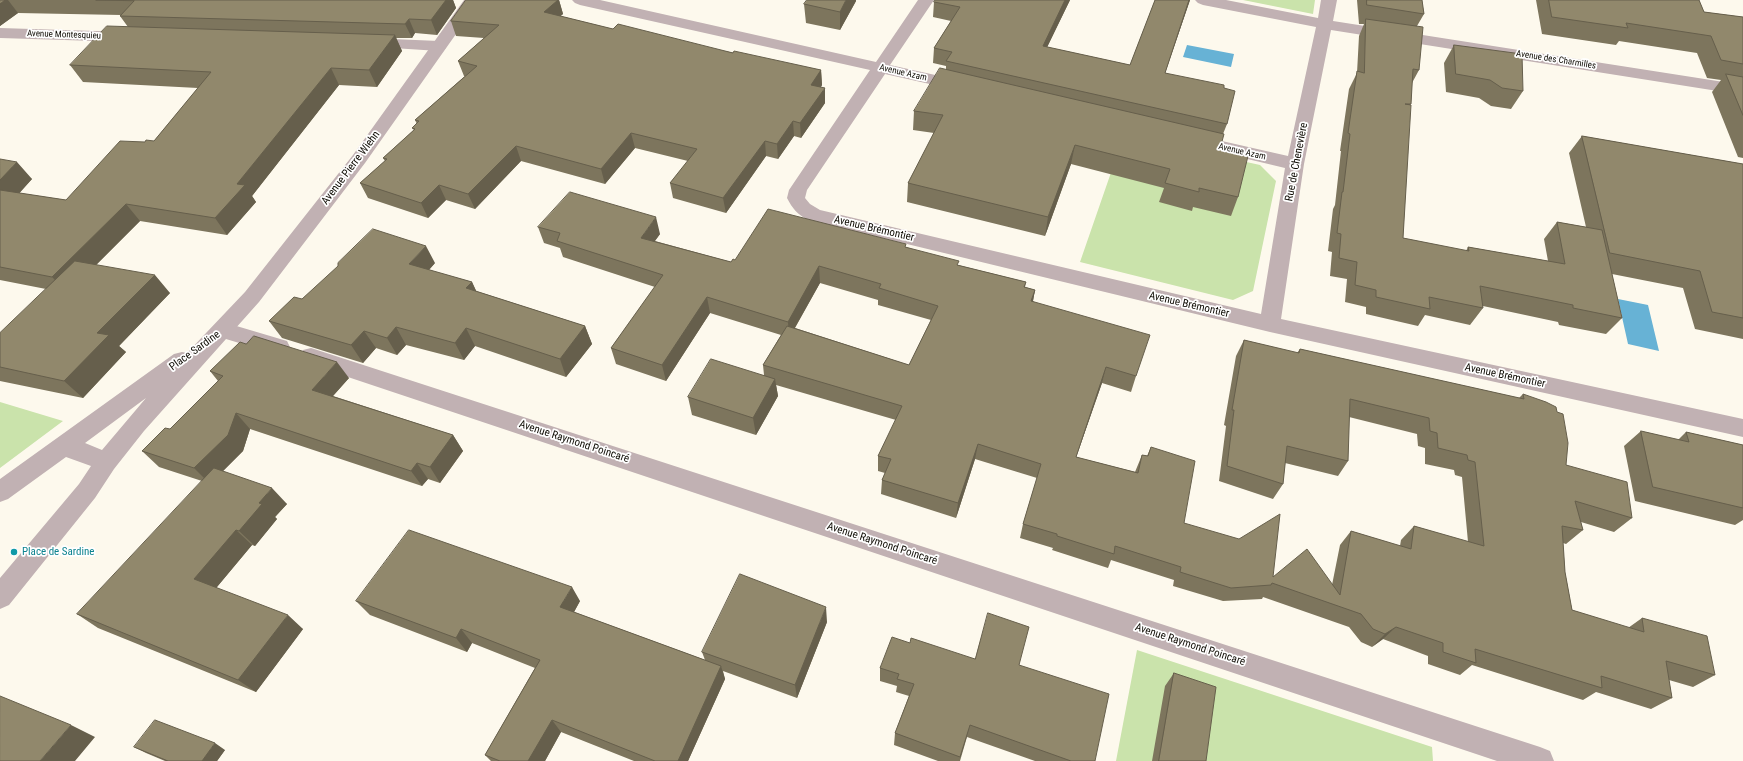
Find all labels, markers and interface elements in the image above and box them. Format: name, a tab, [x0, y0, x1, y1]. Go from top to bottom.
street label: Avenue Montesquieu	[27, 28, 101, 42]
street label: Avenue des Charmilles	[1515, 48, 1597, 72]
street label: Avenue Azam	[878, 62, 928, 84]
street label: Rue de Chenevière	[1283, 122, 1311, 202]
street label: Avenue Pierre Wiehn	[319, 129, 383, 207]
street label: Avenue Azam	[1217, 141, 1267, 163]
street label: Avenue Brémontier	[833, 213, 915, 245]
street label: Avenue Brémontier	[1148, 289, 1230, 321]
street label: Place Sardine	[167, 328, 223, 374]
street label: Avenue Brémontier	[1464, 361, 1546, 391]
street label: Avenue Raymond Poincaré	[517, 418, 631, 466]
street label: Avenue Raymond Poincaré	[825, 520, 939, 568]
place label: Place de Sardine	[22, 545, 94, 559]
marker: Place de Sardine	[9, 547, 19, 557]
street label: Avenue Raymond Poincaré	[1133, 621, 1247, 669]

